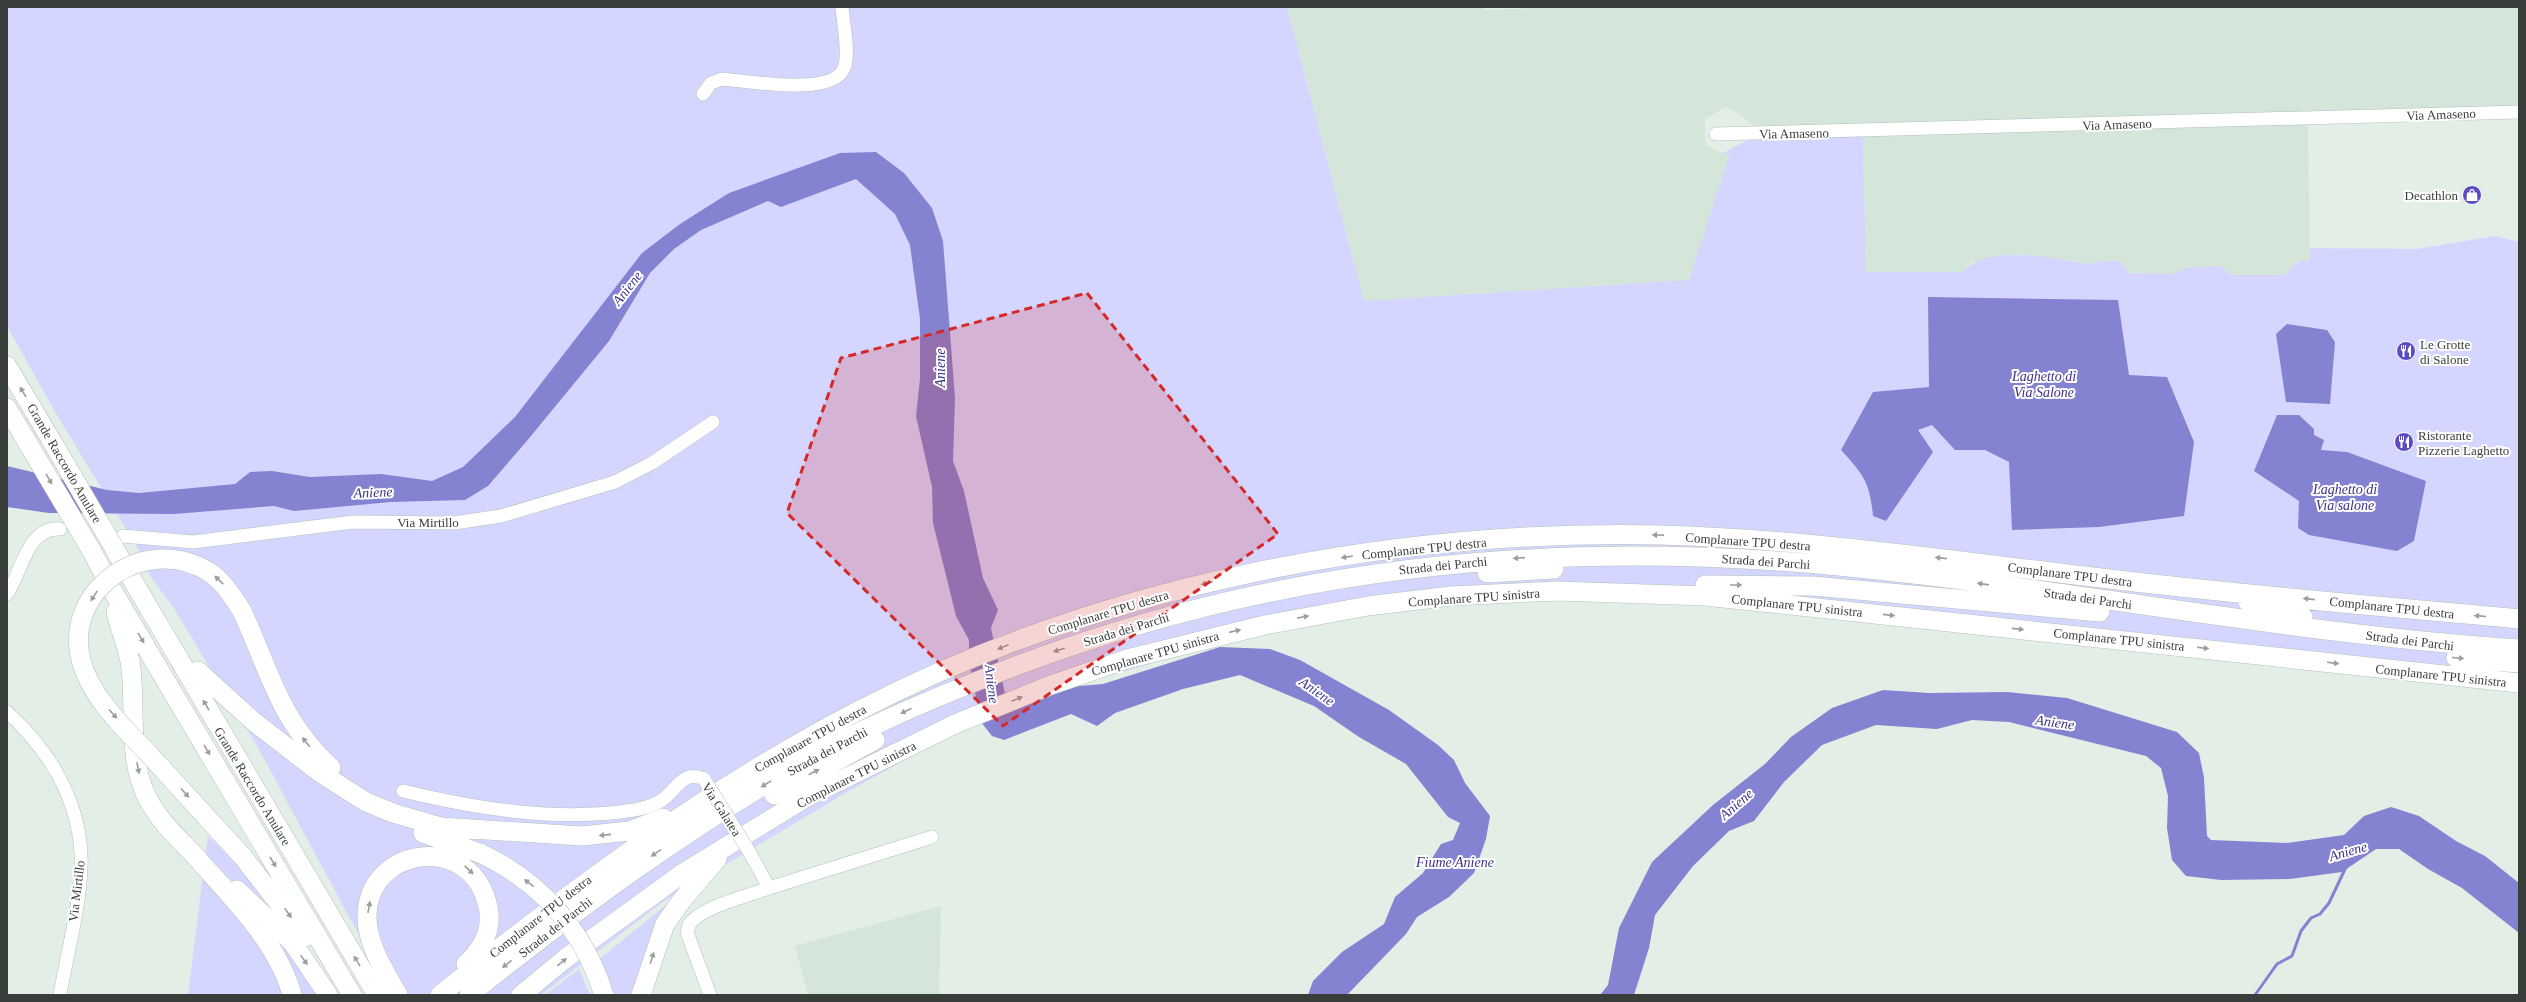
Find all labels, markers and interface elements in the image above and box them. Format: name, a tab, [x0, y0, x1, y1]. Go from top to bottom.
street label: Via Amaseno	[2406, 106, 2476, 123]
street label: Via Amaseno	[2082, 116, 2152, 133]
street label: Via Amaseno	[1759, 125, 1829, 142]
shop icon: Decathlon	[2461, 184, 2483, 206]
place label: Decathlon	[2405, 188, 2459, 203]
water label: Aniene	[609, 268, 645, 309]
place label: Le Grotte di Salone	[2420, 337, 2470, 367]
restaurant icon: Le Grotte di Salone	[2395, 340, 2417, 362]
water label: Aniene	[933, 349, 948, 388]
water label: Laghetto di Via Salone	[2011, 369, 2076, 400]
one-way arrow	[19, 386, 26, 398]
street label: Grande Raccordo Anulare	[24, 401, 105, 526]
place label: Ristorante Pizzerie Laghetto	[2418, 428, 2509, 458]
restaurant icon: Ristorante Pizzerie Laghetto	[2393, 431, 2415, 453]
one-way arrow	[46, 473, 53, 485]
water label: Laghetto di Via salone	[2312, 482, 2377, 513]
water label: Aniene	[352, 484, 393, 501]
street label: Via Mirtillo	[397, 515, 459, 530]
street label: Complanare TPU destra	[1685, 530, 1811, 553]
one-way arrow	[1652, 532, 1664, 539]
street label: Complanare TPU destra	[1361, 534, 1487, 563]
street label: Strada dei Parchi	[1721, 551, 1811, 572]
street label: Strada dei Parchi	[1398, 553, 1488, 578]
one-way arrow	[1341, 554, 1353, 560]
one-way arrow	[1513, 554, 1525, 561]
one-way arrow	[1935, 555, 1947, 561]
street label: Complanare TPU destra	[2007, 559, 2133, 590]
one-way arrow	[214, 576, 224, 585]
one-way arrow	[1201, 581, 1213, 587]
one-way arrow	[1977, 581, 1989, 587]
one-way arrow	[1730, 582, 1743, 588]
street label: Complanare TPU sinistra	[1408, 585, 1541, 610]
street label: Strada dei Parchi	[2043, 585, 2133, 612]
street label: Complanare TPU destra	[1046, 587, 1171, 638]
one-way arrow	[90, 590, 97, 602]
street label: Complanare TPU sinistra	[1731, 591, 1864, 620]
street label: Complanare TPU destra	[2329, 593, 2455, 622]
one-way arrow	[2303, 596, 2315, 602]
street label: Strada dei Parchi	[1081, 609, 1171, 650]
one-way arrow	[1883, 612, 1895, 618]
one-way arrow	[2474, 612, 2486, 619]
one-way arrow	[1297, 614, 1309, 620]
one-way arrow	[2012, 625, 2024, 632]
street label: Complanare TPU sinistra	[2053, 625, 2186, 654]
street label: Complanare TPU sinistra	[1090, 628, 1221, 679]
one-way arrow	[1228, 628, 1241, 634]
street label: Strada dei Parchi	[2365, 628, 2455, 653]
one-way arrow	[137, 632, 144, 644]
one-way arrow	[996, 645, 1008, 651]
one-way arrow	[2197, 645, 2209, 651]
one-way arrow	[1053, 647, 1065, 653]
one-way arrow	[2452, 655, 2464, 662]
one-way arrow	[2327, 660, 2339, 666]
street label: Complanare TPU sinistra	[2375, 661, 2508, 690]
water label: Aniene	[982, 663, 1001, 704]
water label: Aniene	[1296, 674, 1337, 709]
one-way arrow	[1012, 695, 1024, 701]
one-way arrow	[202, 699, 209, 711]
street label: Complanare TPU destra	[752, 701, 869, 775]
one-way arrow	[108, 708, 117, 719]
one-way arrow	[901, 708, 912, 714]
water label: Aniene	[2034, 712, 2075, 733]
street label: Grande Raccordo Anulare	[211, 724, 294, 848]
street label: Strada dei Parchi	[785, 724, 870, 779]
one-way arrow	[302, 737, 310, 748]
street label: Complanare TPU sinistra	[794, 738, 919, 811]
one-way arrow	[203, 745, 211, 755]
one-way arrow	[135, 762, 141, 774]
one-way arrow	[809, 768, 820, 775]
street label: Via Galatea	[699, 780, 745, 839]
one-way arrow	[761, 781, 772, 788]
water label: Aniene	[1716, 786, 1756, 823]
one-way arrow	[180, 788, 189, 798]
one-way arrow	[599, 832, 611, 839]
water label: Aniene	[2326, 839, 2369, 864]
one-way arrow	[651, 849, 662, 857]
water label: Fiume Aniene	[1415, 855, 1494, 870]
one-way arrow	[270, 856, 277, 868]
street label: Via Mirtillo	[65, 860, 88, 923]
one-way arrow	[464, 866, 474, 875]
street label: Complanare TPU destra	[486, 872, 595, 961]
one-way arrow	[524, 878, 535, 887]
street label: Strada dei Parchi	[516, 894, 595, 961]
one-way arrow	[366, 901, 372, 913]
one-way arrow	[284, 908, 292, 918]
one-way arrow	[649, 951, 655, 963]
one-way arrow	[300, 955, 308, 965]
one-way arrow	[353, 955, 360, 967]
one-way arrow	[556, 957, 567, 966]
one-way arrow	[502, 960, 513, 969]

